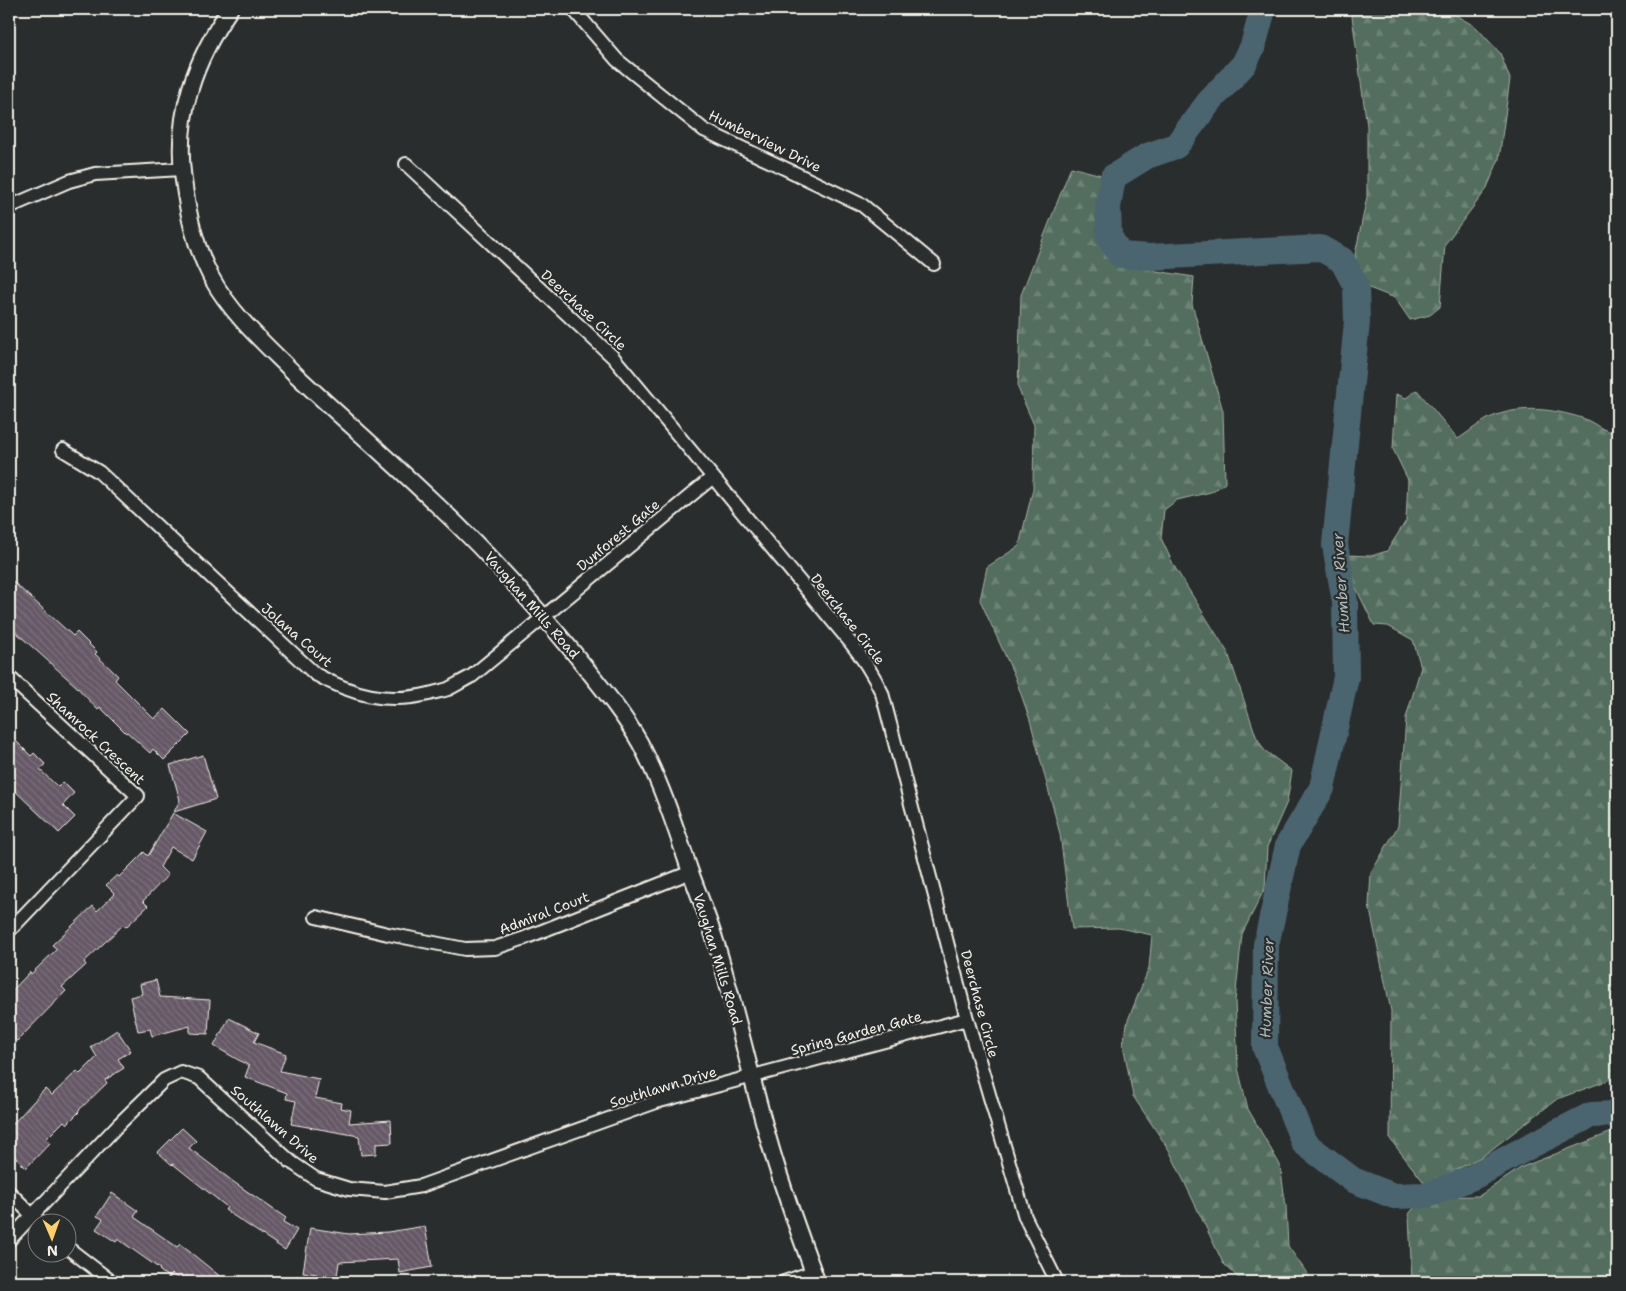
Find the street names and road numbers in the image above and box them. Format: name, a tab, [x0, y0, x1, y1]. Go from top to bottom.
street label: Humberview Drive	[706, 106, 824, 176]
street label: Deerchase Circle	[537, 266, 631, 354]
street label: Dunforest Gate	[573, 495, 663, 575]
street label: Vaughan Mills Road	[480, 548, 584, 663]
street label: Deerchase Circle	[807, 570, 889, 668]
street label: Jolana Court	[258, 599, 336, 671]
street label: Shamrock Crescent	[43, 688, 149, 788]
street label: Admiral Court	[496, 888, 592, 938]
street label: Vaughan Mills Road	[689, 891, 747, 1027]
street label: Deerchase Circle	[957, 948, 1003, 1060]
street label: Spring Garden Gate	[789, 1007, 923, 1059]
street label: Southlawn Drive	[607, 1062, 719, 1112]
street label: Southlawn Drive	[227, 1081, 323, 1167]

